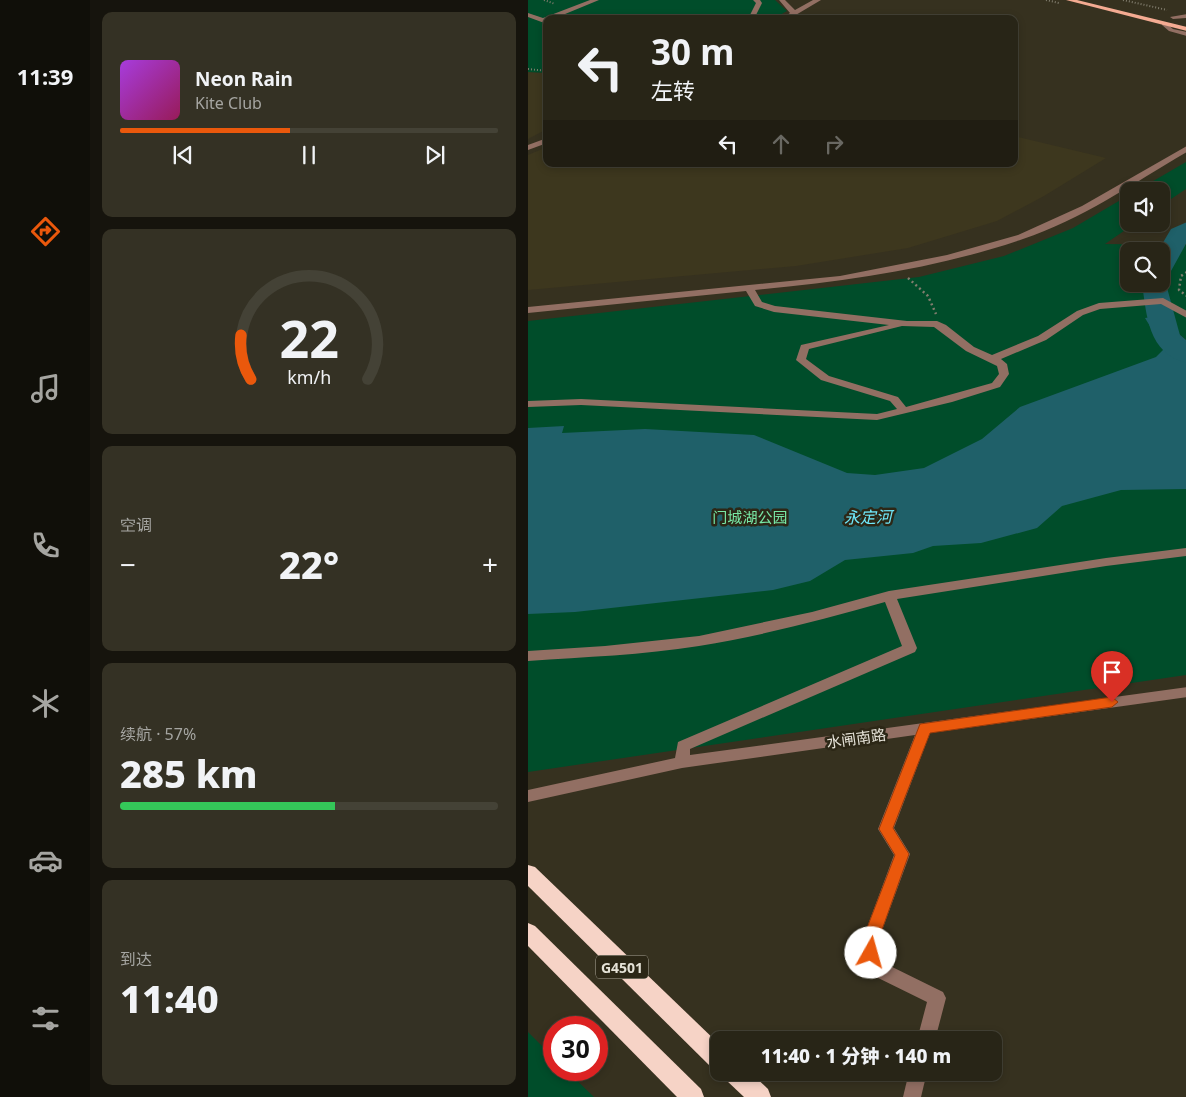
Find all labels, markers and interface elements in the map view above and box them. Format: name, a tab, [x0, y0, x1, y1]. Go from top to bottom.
text: 30 m	[651, 28, 734, 75]
icon: left	[568, 35, 633, 100]
text: 11:39	[17, 61, 73, 91]
text: Neon Rain	[195, 66, 293, 92]
text: 左转	[651, 75, 695, 105]
text: Kite Club	[195, 92, 262, 114]
icon: left	[714, 130, 742, 158]
icon: ahead	[767, 130, 795, 158]
icon: right	[820, 130, 848, 158]
icon: previous	[169, 141, 197, 169]
icon: pause	[295, 141, 323, 169]
icon: next	[421, 141, 449, 169]
map controls	[1120, 182, 1170, 292]
button: sound	[1120, 182, 1170, 232]
icon: directions	[28, 214, 63, 249]
button: search	[1120, 242, 1170, 292]
text: 22	[279, 302, 339, 373]
text: km/h	[287, 365, 331, 389]
icon: music	[28, 371, 63, 406]
water label: 永定河	[844, 506, 895, 528]
park label: 门城湖公园	[712, 507, 788, 527]
text: 空调	[120, 514, 152, 536]
icon: phone	[28, 528, 63, 563]
text: 22°	[279, 538, 339, 590]
text: −	[120, 545, 136, 583]
text: +	[482, 545, 498, 583]
pin	[1091, 651, 1133, 702]
icon: arrive	[1098, 658, 1126, 686]
icon: climate	[28, 686, 63, 721]
text: 续航 · 57%	[120, 723, 196, 745]
street label: 水闸南路	[825, 724, 887, 752]
text: 285 km	[120, 747, 258, 799]
icon: car	[28, 843, 63, 878]
position arrow	[844, 926, 896, 978]
text: 到达	[120, 948, 152, 970]
road number: G4501	[596, 956, 648, 979]
text: 11:40	[120, 972, 219, 1024]
icon: filters	[28, 1001, 63, 1036]
speed limit sign: 30	[543, 1016, 608, 1081]
text: 11:40 · 1 分钟 · 140 m	[761, 1043, 951, 1069]

